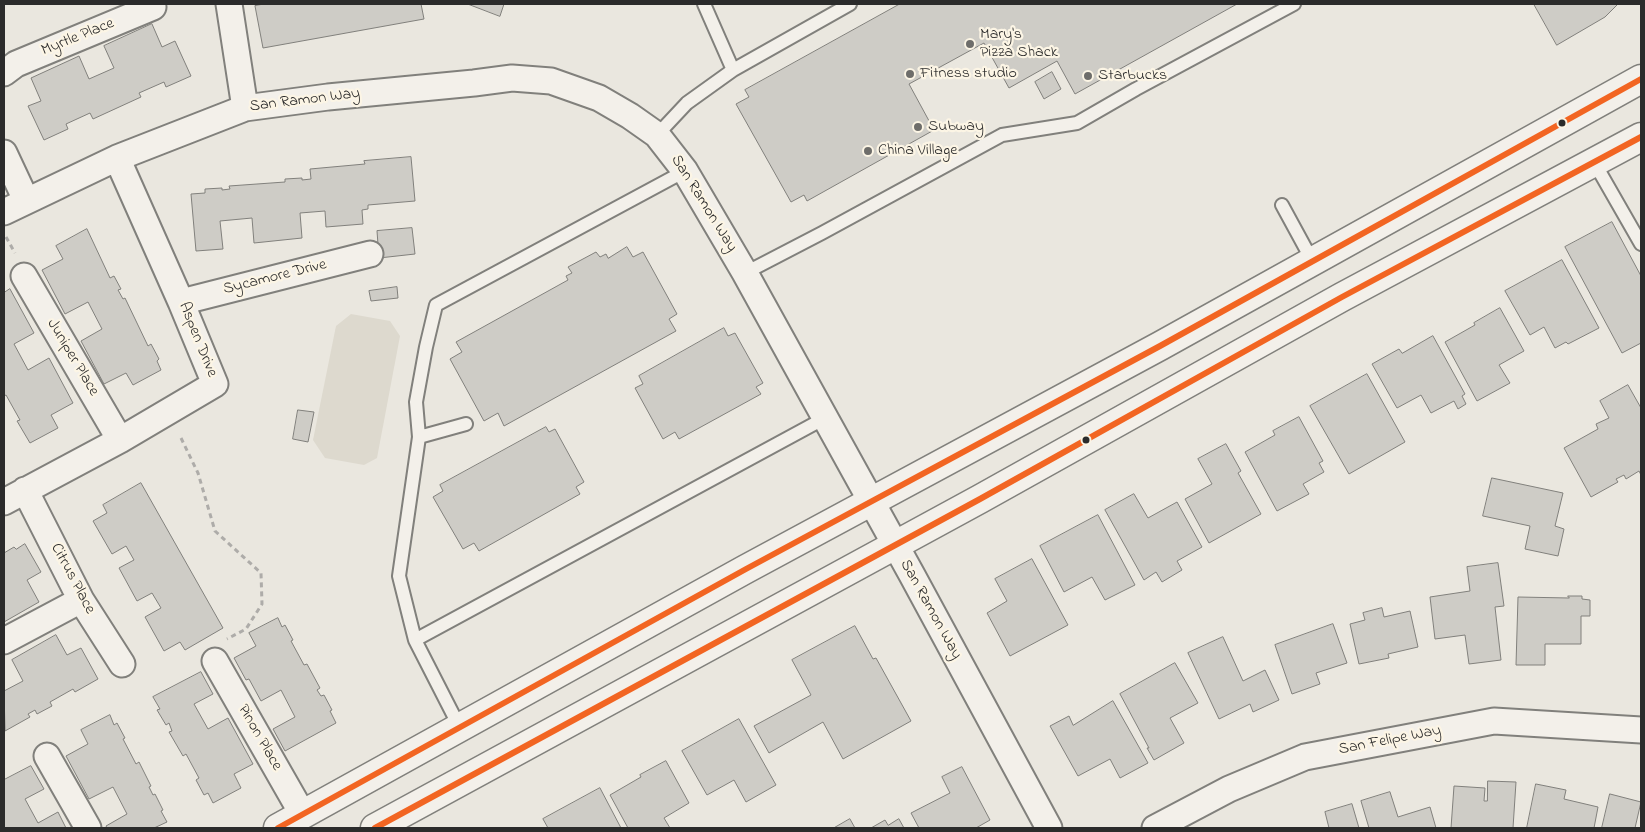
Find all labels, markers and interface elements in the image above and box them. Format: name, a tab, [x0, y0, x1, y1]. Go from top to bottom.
street label: Myrtle Place	[39, 15, 117, 61]
place label: Mary's Pizza Shack	[980, 25, 1058, 63]
marker: Mary's Pizza Shack	[964, 38, 976, 50]
place label: Fitness studio	[920, 64, 1017, 84]
place label: Starbucks	[1098, 66, 1167, 86]
marker: Fitness studio	[904, 68, 916, 80]
marker: Starbucks	[1082, 70, 1094, 82]
street label: San Ramon Way	[249, 85, 361, 117]
place label: Subway	[928, 117, 984, 137]
unlabelled marker	[1557, 118, 1567, 128]
marker: Subway	[912, 121, 924, 133]
place label: China Village	[878, 141, 957, 161]
marker: China Village	[862, 145, 874, 157]
street label: San Ramon Way	[665, 152, 741, 256]
street label: Sycamore Drive	[221, 256, 329, 300]
street label: Aspen Drive	[173, 300, 221, 380]
street label: Juniper Place	[42, 316, 102, 400]
unlabelled marker	[1081, 435, 1091, 445]
street label: Citrus Place	[45, 540, 99, 618]
street label: San Ramon Way	[895, 557, 965, 663]
street label: Pinon Place	[232, 702, 286, 774]
street label: San Felipe Way	[1337, 722, 1443, 760]

